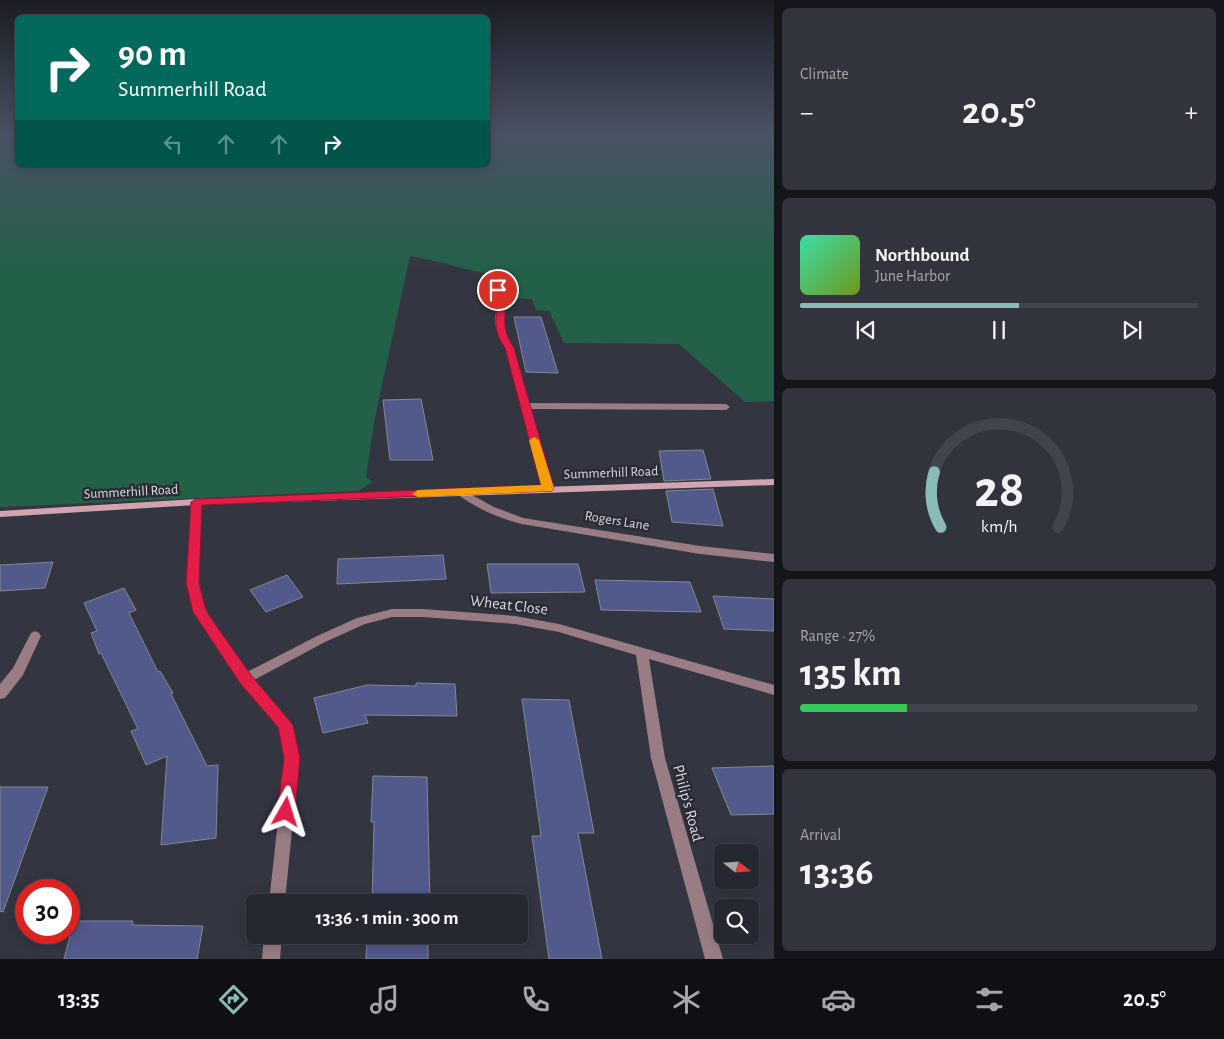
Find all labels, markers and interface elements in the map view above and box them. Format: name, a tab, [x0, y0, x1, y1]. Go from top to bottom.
icon: right	[35, 35, 100, 100]
text: 90 m	[118, 37, 187, 72]
text: Climate	[800, 66, 849, 82]
text: Summerhill Road	[118, 78, 267, 100]
text: 20.5°	[962, 93, 1036, 131]
text: −	[800, 99, 813, 127]
text: +	[1185, 99, 1198, 127]
icon: left	[159, 130, 187, 158]
icon: ahead	[212, 130, 240, 158]
icon: ahead	[265, 130, 293, 158]
icon: right	[318, 130, 346, 158]
text: Northbound	[875, 246, 970, 265]
text: June Harbor	[875, 268, 950, 284]
pin	[477, 269, 519, 311]
icon: arrive	[484, 276, 512, 304]
icon: previous	[852, 316, 880, 344]
icon: pause	[985, 316, 1013, 344]
icon: next	[1118, 316, 1146, 344]
street label: Summerhill Road	[563, 464, 659, 482]
text: 28	[974, 464, 1024, 516]
street label: Summerhill Road	[83, 483, 179, 501]
street label: Rogers Lane	[584, 509, 650, 533]
text: km/h	[981, 518, 1017, 536]
street label: Wheat Close	[469, 592, 549, 618]
text: Range · 27%	[800, 628, 875, 644]
text: 135 km	[800, 655, 902, 693]
street label: Philip's Road	[670, 763, 706, 843]
position arrow	[259, 785, 311, 837]
text: Arrival	[800, 827, 841, 843]
north arrow	[714, 844, 759, 889]
map controls	[714, 844, 759, 944]
text: 13:36	[800, 854, 874, 892]
speed limit sign: 30	[15, 879, 80, 944]
button: search	[714, 899, 759, 944]
text: 13:36 · 1 min · 300 m	[315, 909, 459, 928]
icon: directions	[216, 982, 251, 1017]
icon: music	[367, 982, 402, 1017]
icon: phone	[518, 982, 553, 1017]
icon: climate	[669, 982, 704, 1017]
icon: car	[821, 982, 856, 1017]
icon: filters	[972, 982, 1007, 1017]
text: 13:35	[58, 988, 100, 1010]
text: 20.5°	[1123, 988, 1166, 1010]

